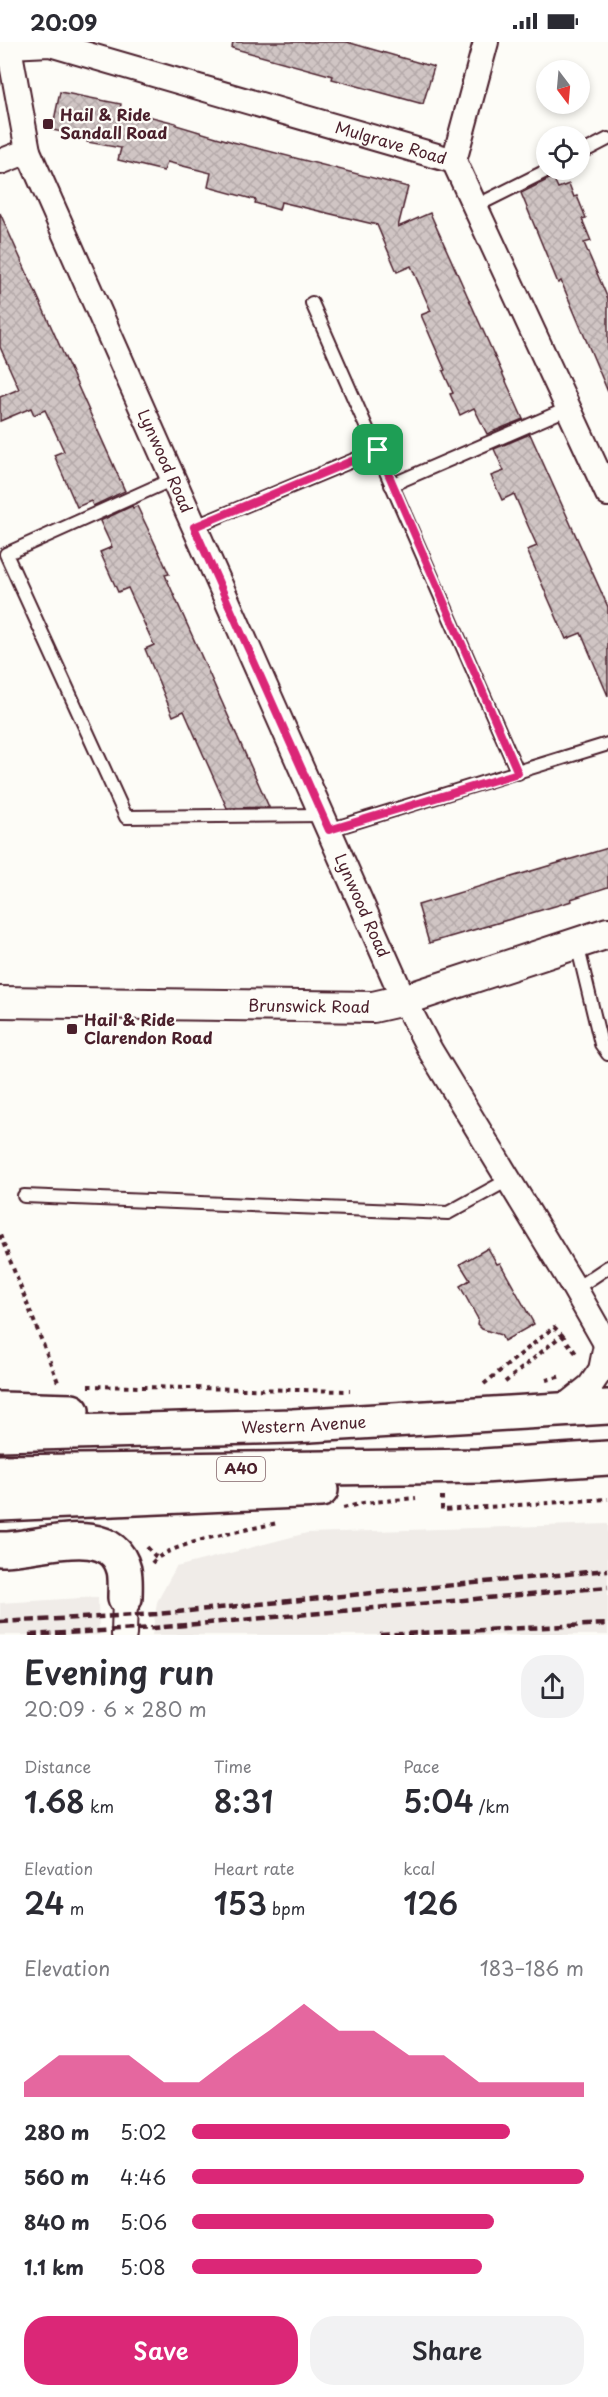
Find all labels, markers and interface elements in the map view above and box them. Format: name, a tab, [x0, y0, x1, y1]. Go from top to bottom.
text: 20:09	[30, 5, 97, 38]
north arrow	[536, 60, 590, 114]
map controls	[536, 60, 590, 180]
place label: Hail & Ride Sandall Road	[60, 102, 167, 144]
street label: Mulgrave Road	[333, 114, 450, 169]
marker: Hail & Ride Sandall Road	[41, 117, 55, 131]
button: locate	[536, 126, 590, 180]
street label: Lynwood Road	[133, 405, 200, 516]
pin	[352, 424, 403, 475]
icon: arrive	[361, 433, 394, 466]
street label: Lynwood Road	[330, 849, 397, 961]
street label: Brunswick Road	[248, 992, 370, 1018]
place label: Hail & Ride Clarendon Road	[84, 1007, 213, 1049]
marker: Hail & Ride Clarendon Road	[65, 1022, 79, 1036]
street label: Western Avenue	[241, 1409, 367, 1438]
road number: A40	[217, 1457, 265, 1481]
text: Evening run	[24, 1646, 215, 1696]
button: share	[521, 1655, 584, 1718]
text: 20:09 · 6 × 280 m	[24, 1694, 207, 1724]
text: Distance	[24, 1754, 91, 1778]
text: Time	[214, 1754, 251, 1778]
text: Pace	[403, 1754, 439, 1778]
text: 1.68	[24, 1778, 85, 1823]
text: 8:31	[214, 1778, 273, 1823]
text: 5:04	[403, 1778, 474, 1823]
text: km	[85, 1794, 114, 1818]
text: /km	[474, 1794, 509, 1818]
text: Elevation	[24, 1856, 93, 1880]
text: Heart rate	[214, 1856, 294, 1880]
text: kcal	[403, 1856, 435, 1880]
text: 24	[24, 1880, 64, 1925]
text: 153	[214, 1880, 267, 1925]
text: 126	[403, 1880, 458, 1925]
text: m	[64, 1896, 84, 1920]
text: bpm	[267, 1896, 305, 1920]
text: Elevation	[24, 1953, 110, 1983]
text: 183–186 m	[480, 1953, 584, 1983]
text: 280 m	[24, 2117, 89, 2147]
text: 5:02	[120, 2117, 167, 2147]
text: 560 m	[24, 2162, 89, 2192]
text: 4:46	[120, 2162, 166, 2192]
text: 840 m	[24, 2207, 90, 2237]
text: 5:06	[120, 2207, 167, 2237]
text: 1.1 km	[24, 2252, 84, 2282]
text: 5:08	[120, 2252, 166, 2282]
button: Save	[24, 2316, 298, 2385]
button: Share	[310, 2316, 584, 2385]

